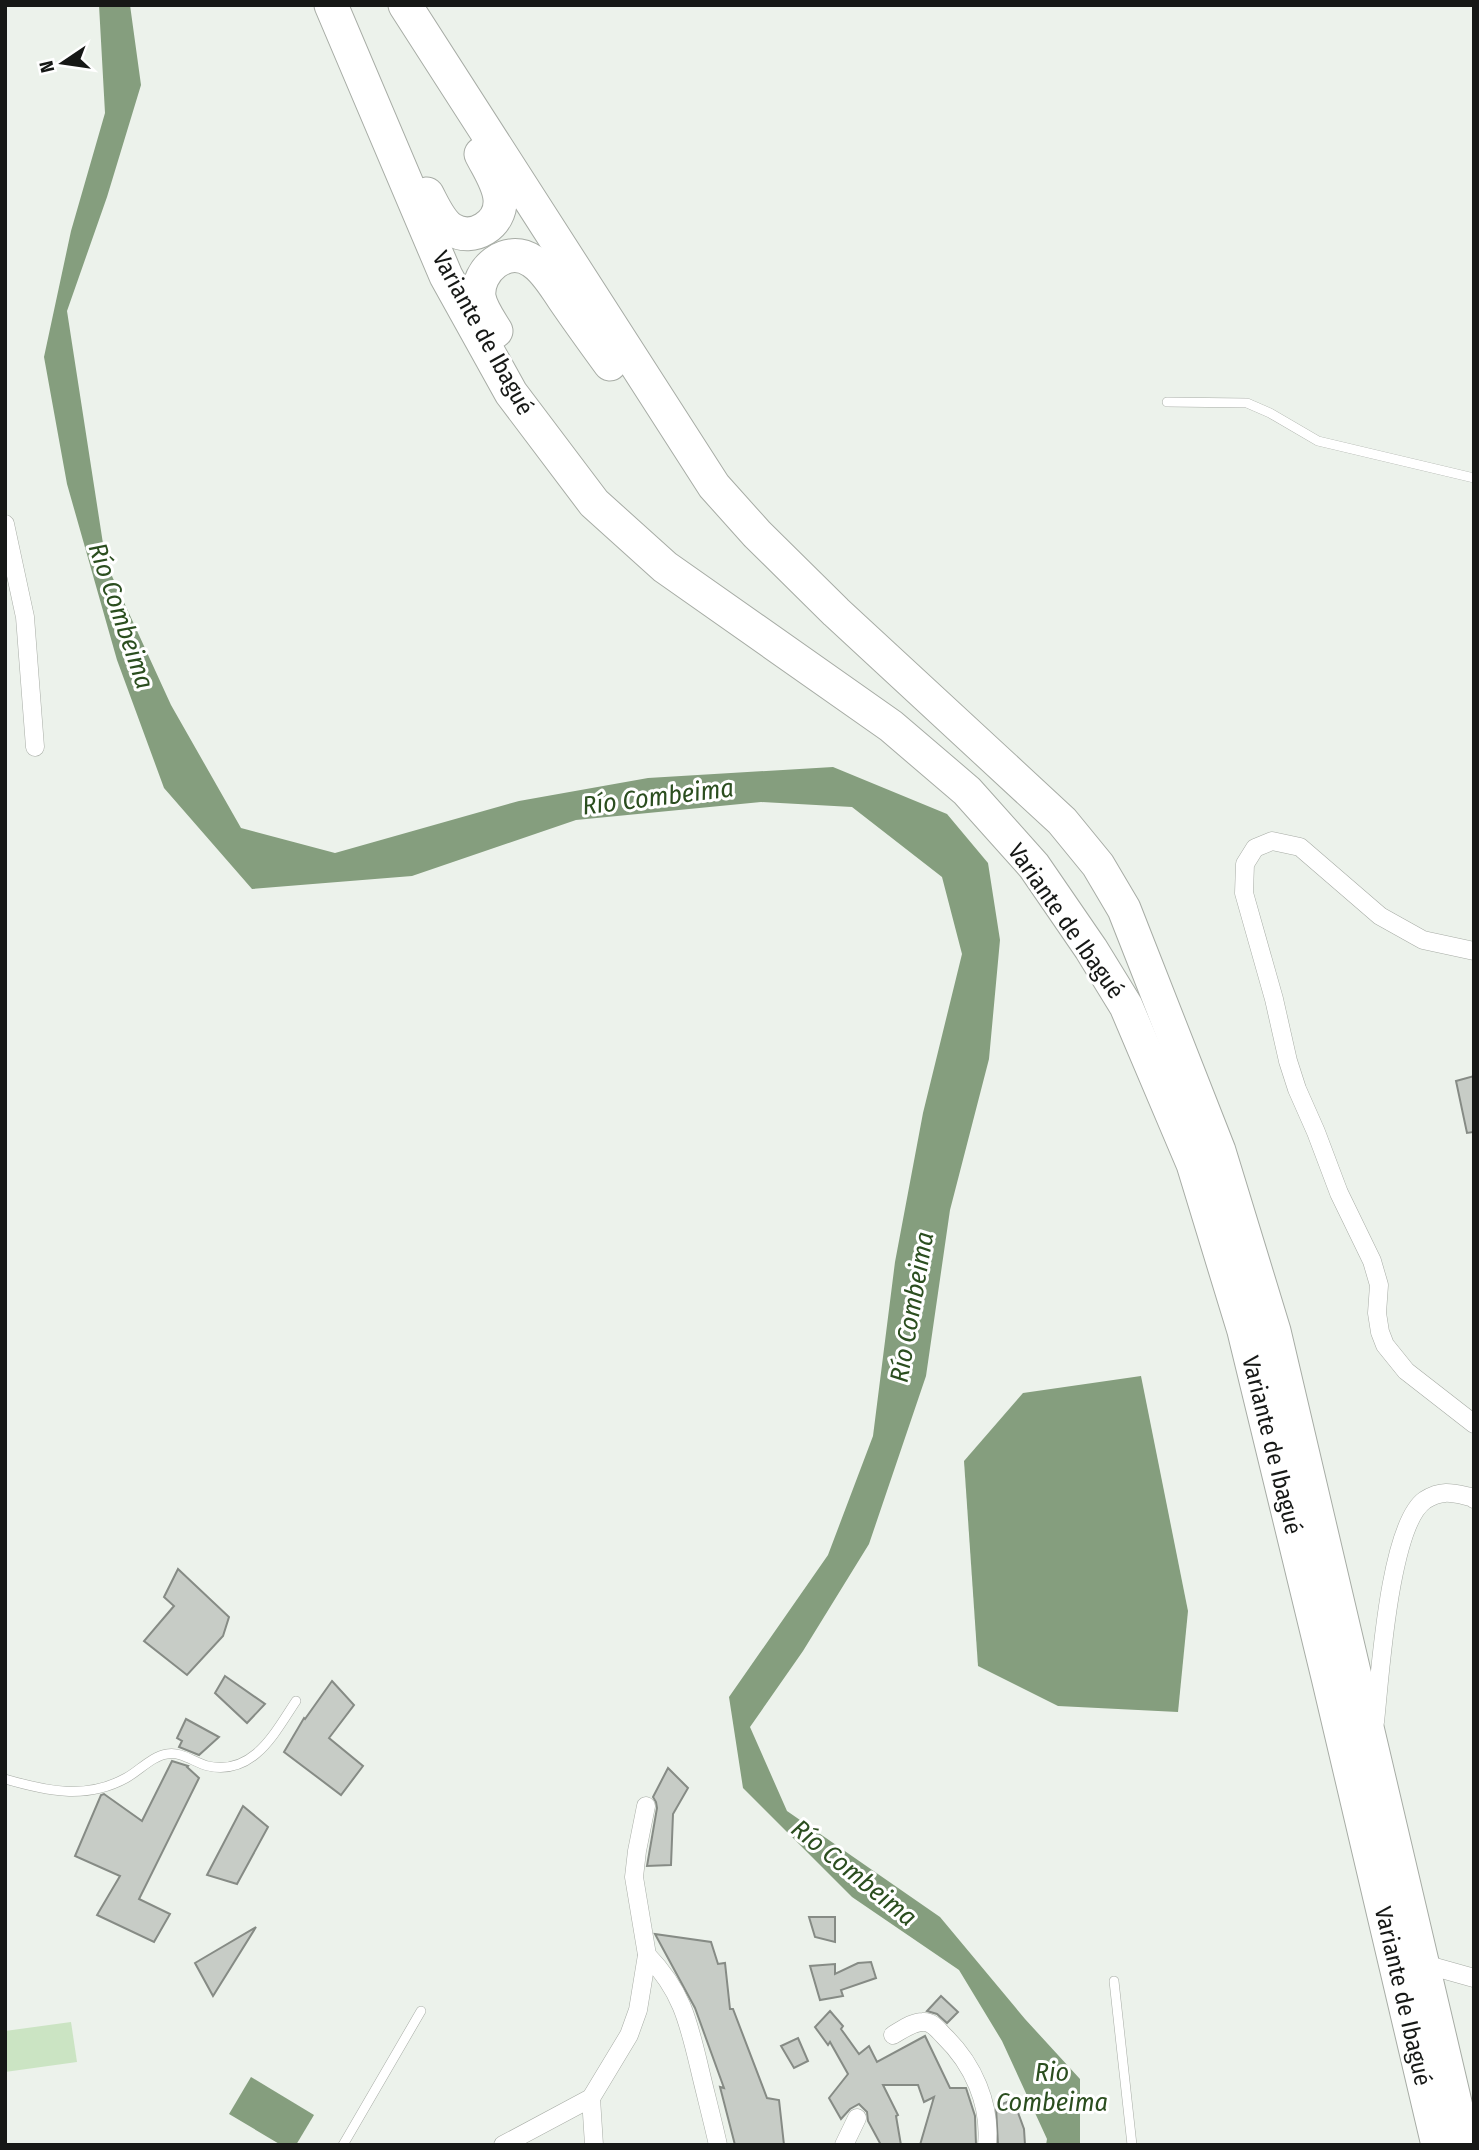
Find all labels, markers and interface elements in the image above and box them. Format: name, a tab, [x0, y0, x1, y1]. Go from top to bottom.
north arrow	[28, 28, 98, 98]
text: N	[34, 59, 59, 75]
street label: Variante de Ibagué	[426, 246, 540, 420]
water label: Río Combeima	[82, 539, 160, 693]
water label: Río Combeima	[581, 772, 735, 822]
street label: Variante de Ibagué	[1002, 838, 1130, 1004]
water label: Río Combeima	[884, 1229, 940, 1385]
street label: Variante de Ibagué	[1236, 1353, 1308, 1537]
water label: Río Combeima	[785, 1813, 923, 1933]
street label: Variante de Ibagué	[1369, 1904, 1437, 2088]
water label: Rio Combeima	[996, 2057, 1108, 2118]

